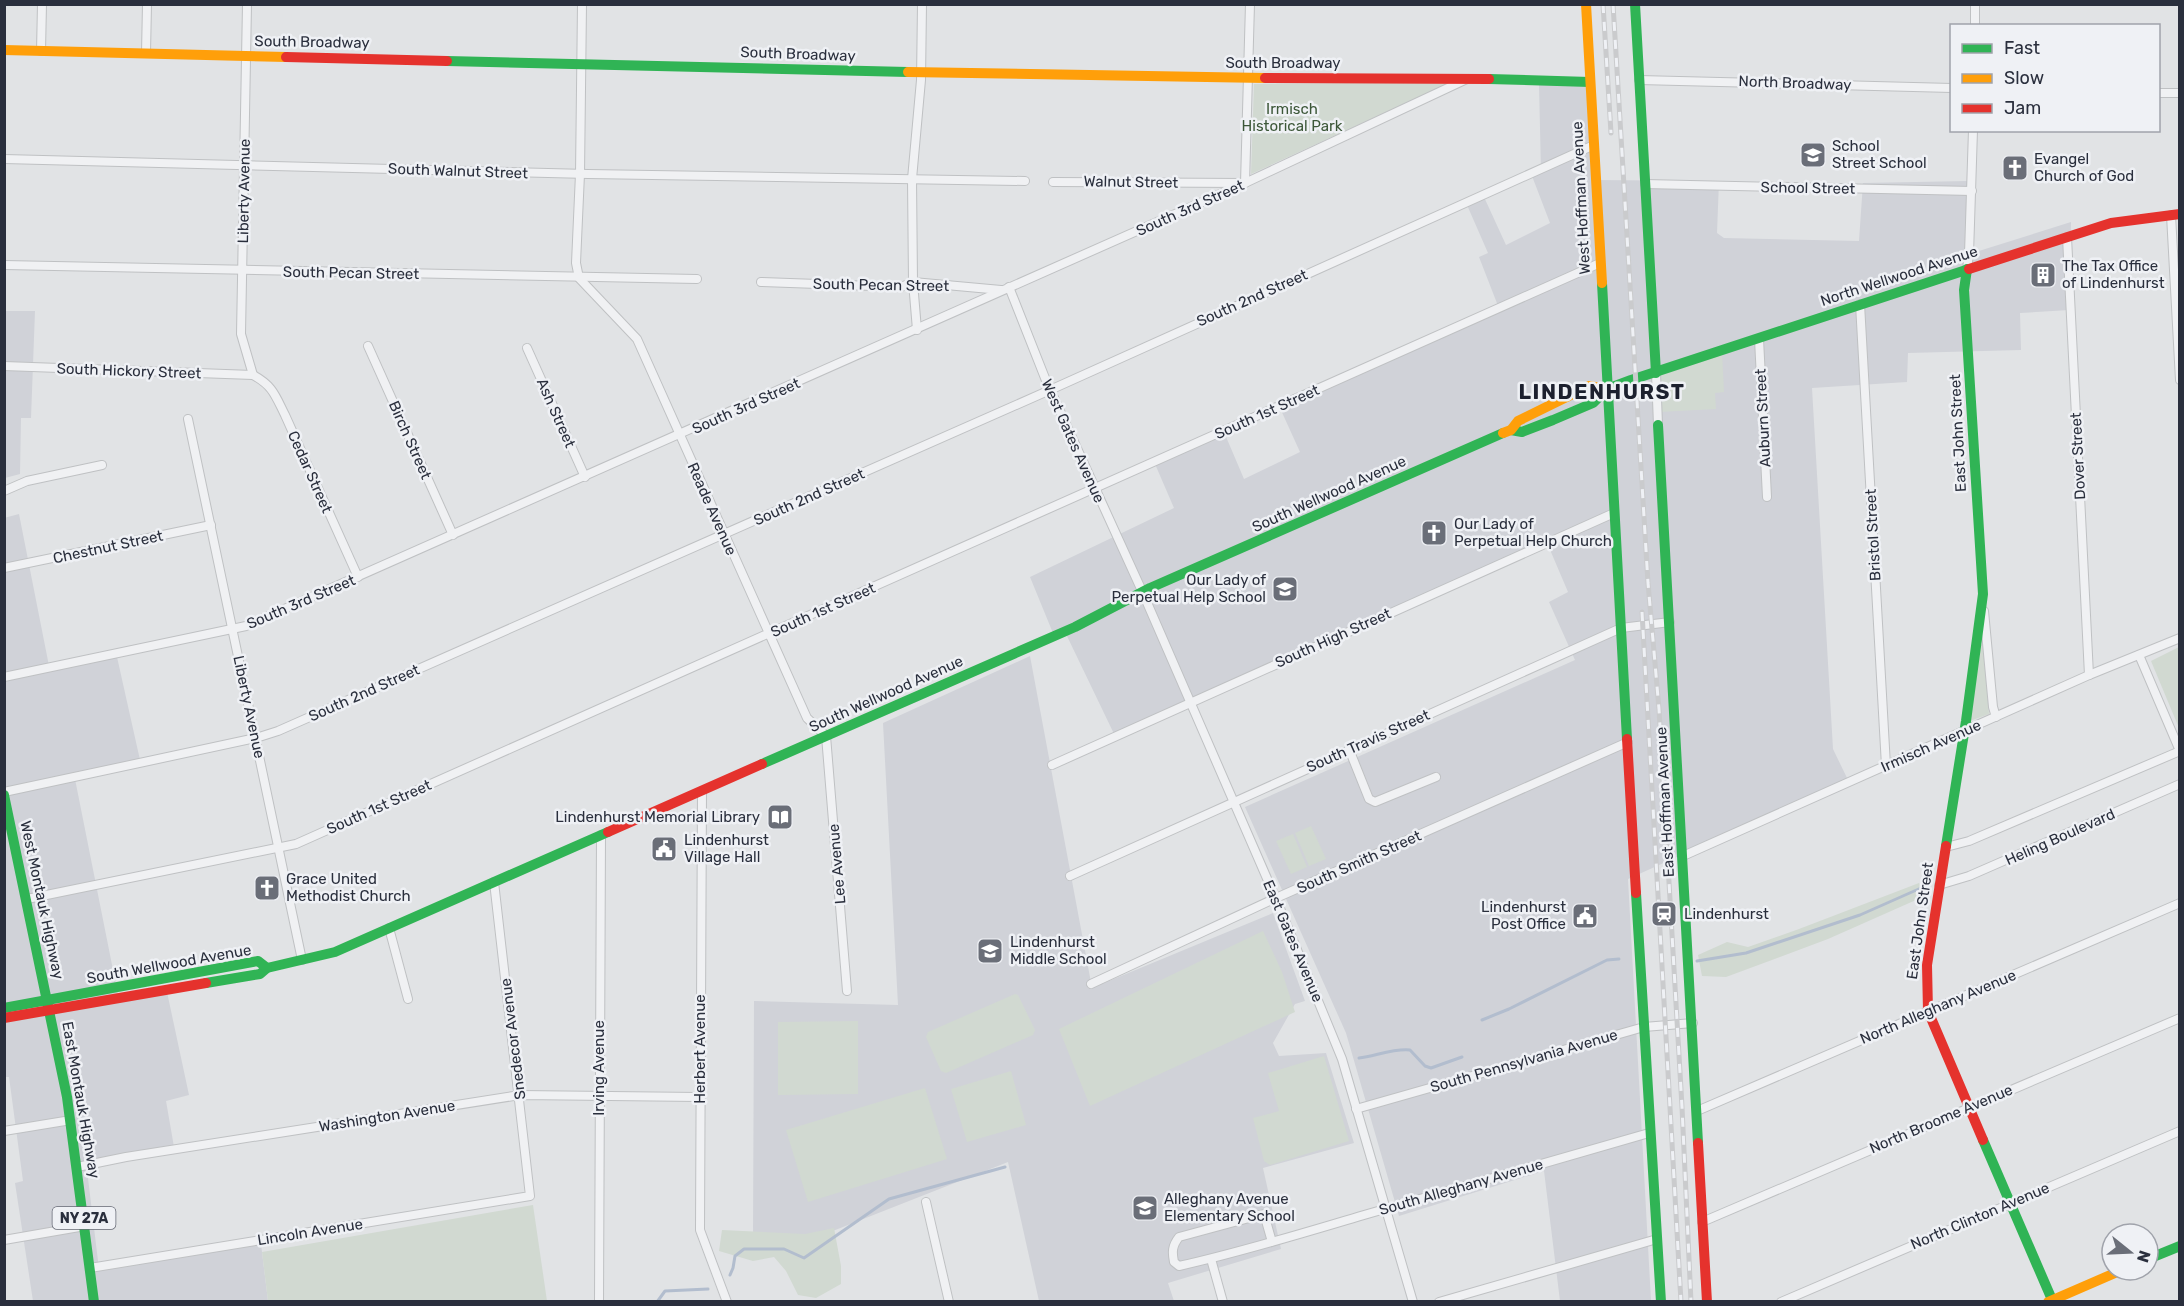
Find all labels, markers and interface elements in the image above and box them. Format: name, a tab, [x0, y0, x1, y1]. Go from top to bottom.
legend	[1950, 24, 2160, 132]
street label: South Broadway	[254, 32, 370, 52]
text: Fast	[2004, 37, 2040, 59]
street label: South Broadway	[740, 43, 856, 65]
street label: South Broadway	[1225, 54, 1341, 72]
text: Slow	[2004, 67, 2044, 89]
street label: North Broadway	[1738, 72, 1852, 94]
text: Jam	[2004, 97, 2041, 119]
park label: Irmisch Historical Park	[1242, 100, 1343, 135]
street label: West Hoffman Avenue	[1568, 121, 1594, 275]
place label: School Street School	[1832, 137, 1927, 172]
street label: Liberty Avenue	[234, 139, 254, 243]
school or university icon: School Street School	[1798, 140, 1828, 170]
place label: Evangel Church of God	[2034, 150, 2134, 185]
church icon: Evangel Church of God	[2000, 153, 2030, 183]
street label: South Walnut Street	[388, 160, 528, 182]
street label: Walnut Street	[1084, 172, 1179, 192]
street label: South 3rd Street	[1133, 176, 1247, 240]
street label: School Street	[1761, 178, 1856, 198]
street label: North Wellwood Avenue	[1818, 242, 1980, 310]
place label: The Tax Office of Lindenhurst	[2062, 257, 2165, 292]
building icon: The Tax Office of Lindenhurst	[2028, 260, 2058, 290]
street label: South Pecan Street	[283, 263, 419, 283]
street label: South 2nd Street	[1194, 265, 1310, 331]
street label: South Pecan Street	[813, 275, 949, 295]
street label: South Hickory Street	[56, 359, 202, 383]
street label: Auburn Street	[1751, 368, 1775, 468]
street label: South 3rd Street	[689, 374, 803, 438]
street label: East John Street	[1946, 374, 1970, 492]
street label: Ash Street	[533, 376, 579, 451]
street label: West Gates Avenue	[1038, 376, 1108, 506]
district label: LINDENHURST	[1519, 379, 1685, 404]
street label: South 1st Street	[1212, 381, 1322, 443]
street label: Birch Street	[385, 398, 435, 482]
street label: Dover Street	[2067, 412, 2089, 500]
street label: Cedar Street	[284, 428, 336, 516]
street label: South Wellwood Avenue	[1249, 452, 1409, 536]
street label: Reade Avenue	[684, 460, 740, 558]
street label: South 2nd Street	[751, 464, 867, 530]
street label: Bristol Street	[1862, 488, 1884, 581]
place label: Our Lady of Perpetual Help Church	[1454, 515, 1612, 550]
church icon: Our Lady of Perpetual Help Church	[1419, 518, 1449, 548]
street label: Chestnut Street	[51, 527, 165, 567]
street label: South 3rd Street	[244, 571, 358, 633]
place label: Our Lady of Perpetual Help School	[1112, 571, 1266, 606]
school or university icon: Our Lady of Perpetual Help School	[1270, 574, 1300, 604]
street label: South 1st Street	[768, 579, 878, 641]
street label: South High Street	[1272, 604, 1394, 672]
street label: South Wellwood Avenue	[806, 652, 966, 736]
street label: Liberty Avenue	[229, 654, 269, 760]
street label: South 2nd Street	[306, 660, 422, 726]
street label: South Travis Street	[1304, 706, 1433, 776]
street label: Irmisch Avenue	[1878, 716, 1984, 776]
street label: East Hoffman Avenue	[1652, 726, 1678, 878]
street label: South 1st Street	[324, 776, 434, 838]
library icon: Lindenhurst Memorial Library	[765, 802, 795, 832]
street label: Heling Boulevard	[2002, 805, 2118, 869]
place label: Lindenhurst Memorial Library	[555, 808, 760, 826]
street label: West Montauk Highway	[16, 819, 68, 981]
street label: Lee Avenue	[825, 823, 849, 905]
street label: South Smith Street	[1294, 826, 1424, 897]
place label: Lindenhurst Village Hall	[684, 831, 769, 866]
public building icon: Lindenhurst Village Hall	[649, 834, 679, 864]
street label: East John Street	[1903, 861, 1937, 981]
place label: Grace United Methodist Church	[286, 870, 411, 905]
church icon: Grace United Methodist Church	[252, 873, 282, 903]
street label: East Gates Avenue	[1259, 877, 1327, 1005]
place label: Lindenhurst Post Office	[1481, 898, 1566, 933]
station icon: Lindenhurst	[1649, 899, 1679, 929]
public building icon: Lindenhurst Post Office	[1570, 901, 1600, 931]
place label: Lindenhurst	[1684, 905, 1769, 923]
place label: Lindenhurst Middle School	[1010, 933, 1107, 968]
school or university icon: Lindenhurst Middle School	[975, 936, 1005, 966]
street label: South Wellwood Avenue	[85, 941, 253, 987]
street label: North Alleghany Avenue	[1857, 966, 2019, 1048]
street label: Snedecor Avenue	[497, 977, 529, 1101]
street label: Herbert Avenue	[691, 994, 709, 1104]
street label: East Montauk Highway	[58, 1020, 104, 1180]
street label: Irving Avenue	[590, 1020, 608, 1116]
street label: South Pennsylvania Avenue	[1428, 1026, 1620, 1096]
street label: North Broome Avenue	[1867, 1081, 2015, 1157]
street label: Washington Avenue	[318, 1096, 456, 1136]
street label: South Alleghany Avenue	[1377, 1155, 1545, 1219]
street label: North Clinton Avenue	[1908, 1179, 2052, 1253]
place label: Alleghany Avenue Elementary School	[1164, 1190, 1295, 1225]
school or university icon: Alleghany Avenue Elementary School	[1130, 1193, 1160, 1223]
road number: NY 27A	[52, 1207, 116, 1229]
street label: Lincoln Avenue	[256, 1215, 364, 1249]
north arrow	[2100, 1222, 2160, 1282]
text: N	[2133, 1248, 2155, 1265]

